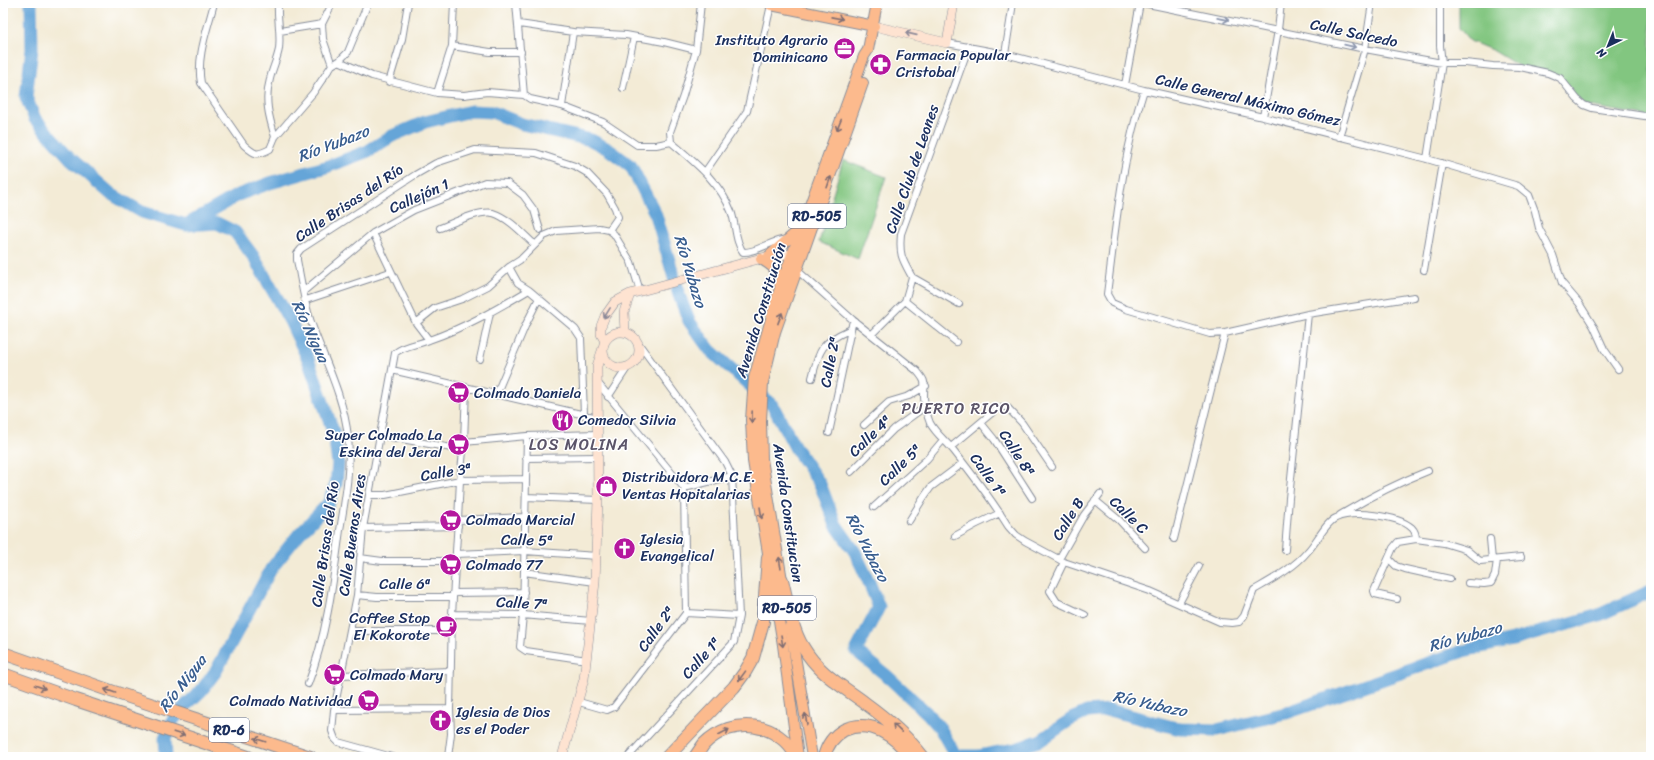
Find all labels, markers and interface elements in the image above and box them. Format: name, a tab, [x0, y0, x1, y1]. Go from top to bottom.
street label: Calle Salcedo	[1308, 11, 1401, 55]
one-way arrow	[830, 15, 843, 23]
one-way arrow	[1216, 15, 1229, 23]
north arrow	[1588, 26, 1628, 66]
place label: Instituto Agrario Dominicano	[715, 27, 829, 70]
one-way arrow	[904, 30, 917, 38]
office icon: Instituto Agrario Dominicano	[831, 36, 857, 62]
place label: Farmacia Popular Cristobal	[896, 42, 1011, 85]
one-way arrow	[1343, 42, 1356, 50]
text: N	[1592, 43, 1612, 63]
pharmacy icon: Farmacia Popular Cristobal	[867, 51, 893, 77]
street label: Calle General Máximo Gómez	[1153, 66, 1344, 134]
street label: Calle Club de Leones	[878, 101, 946, 237]
water label: Río Yubazo	[293, 116, 375, 170]
one-way arrow	[835, 118, 843, 130]
street label: Calle Brisas del Río	[289, 156, 409, 249]
street label: Callejón 1	[385, 171, 453, 221]
one-way arrow	[826, 176, 833, 189]
road number: RD-505	[788, 204, 846, 228]
water label: Río Yubazo	[666, 231, 716, 313]
street label: Avenida Constitución	[728, 239, 794, 382]
water label: Río Nigua	[283, 295, 339, 369]
one-way arrow	[603, 308, 612, 319]
one-way arrow	[777, 312, 785, 324]
street label: Calle 2ª	[812, 334, 848, 390]
supermarket icon: Colmado Daniela	[445, 380, 471, 406]
place label: Colmado Daniela	[474, 380, 582, 406]
district label: PUERTO RICO	[901, 394, 1011, 423]
restaurant icon: Comedor Silvia	[550, 407, 576, 433]
place label: Comedor Silvia	[578, 407, 677, 433]
street label: Calle 4ª	[842, 408, 898, 463]
one-way arrow	[748, 410, 755, 423]
place label: Super Colmado La Eskina del Jeral	[325, 422, 443, 465]
street label: Calle 8ª	[992, 424, 1042, 482]
district label: LOS MOLINA	[529, 430, 629, 459]
supermarket icon: Super Colmado La Eskina del Jeral	[445, 431, 471, 457]
street label: Calle 5ª	[872, 437, 928, 492]
street label: Avenida Constitucion	[765, 441, 811, 584]
street label: Calle 1ª	[963, 447, 1013, 503]
street label: Calle 3ª	[419, 455, 473, 489]
place label: Distribuidora M.C.E. Ventas Hopitalarias	[622, 464, 756, 507]
street label: Calle Buenos Aires	[331, 471, 374, 598]
shop icon: Distribuidora M.C.E. Ventas Hopitalarias	[593, 473, 619, 499]
street label: Calle Brisas del Río	[303, 479, 347, 609]
street label: Calle C	[1103, 490, 1155, 541]
street label: Calle B	[1045, 492, 1092, 546]
one-way arrow	[757, 506, 765, 519]
supermarket icon: Colmado Marcial	[438, 507, 464, 533]
place label: Colmado Marcial	[466, 507, 576, 533]
water label: Río Yubazo	[838, 507, 898, 589]
place label: Iglesia Evangelical	[639, 526, 715, 569]
street label: Calle 5ª	[501, 527, 553, 553]
church icon: Iglesia Evangelical	[612, 535, 638, 561]
supermarket icon: Colmado 77	[437, 552, 463, 578]
place label: Colmado 77	[466, 552, 544, 578]
one-way arrow	[776, 557, 784, 570]
street label: Calle 6ª	[379, 571, 431, 597]
street label: Calle 7ª	[496, 589, 549, 617]
road number: RD-505	[758, 596, 816, 620]
street label: Calle 2ª	[630, 600, 682, 657]
place label: Coffee Stop El Kokorote	[349, 605, 430, 648]
water label: Río Yubazo	[1425, 612, 1507, 660]
cafe icon: Coffee Stop El Kokorote	[433, 614, 459, 640]
street label: Calle 1ª	[675, 631, 727, 685]
one-way arrow	[778, 634, 786, 647]
water label: Río Nigua	[150, 647, 216, 719]
supermarket icon: Colmado Mary	[321, 662, 347, 688]
place label: Colmado Mary	[350, 662, 443, 688]
one-way arrow	[738, 670, 746, 681]
water label: Río Yubazo	[1110, 682, 1191, 726]
one-way arrow	[33, 684, 45, 692]
one-way arrow	[104, 687, 117, 694]
place label: Colmado Natividad	[229, 688, 353, 714]
supermarket icon: Colmado Natividad	[355, 688, 381, 714]
place label: Iglesia de Dios es el Poder	[455, 699, 550, 742]
church icon: Iglesia de Dios es el Poder	[427, 708, 453, 734]
one-way arrow	[802, 712, 810, 725]
road number: RD-6	[209, 718, 249, 742]
one-way arrow	[892, 723, 902, 733]
one-way arrow	[718, 728, 730, 735]
one-way arrow	[173, 731, 186, 738]
one-way arrow	[254, 736, 266, 744]

